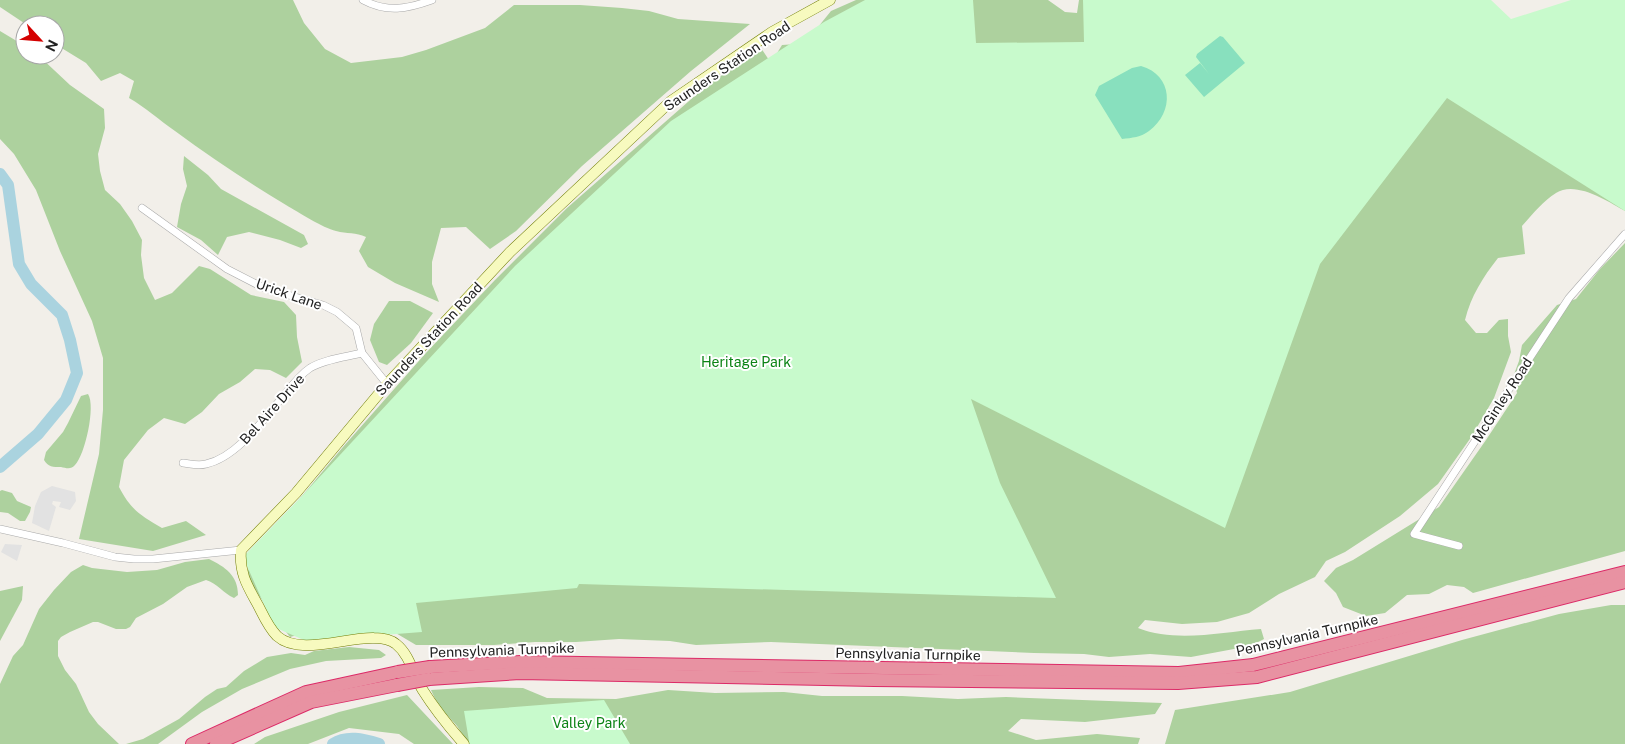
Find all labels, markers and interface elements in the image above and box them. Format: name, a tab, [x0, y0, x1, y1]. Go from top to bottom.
north arrow	[15, 15, 65, 65]
street label: Saunders Station Road	[661, 18, 793, 114]
text: N	[42, 37, 61, 54]
street label: Urick Lane	[254, 275, 324, 313]
street label: Saunders Station Road	[372, 279, 486, 399]
park label: Heritage Park	[701, 354, 791, 370]
street label: McGinley Road	[1469, 355, 1535, 445]
street label: Bel Aire Drive	[236, 371, 308, 447]
street label: Pennsylvania Turnpike	[1234, 611, 1380, 659]
street label: Pennsylvania Turnpike	[429, 639, 575, 661]
street label: Pennsylvania Turnpike	[835, 645, 981, 663]
park label: Valley Park	[552, 715, 626, 731]

